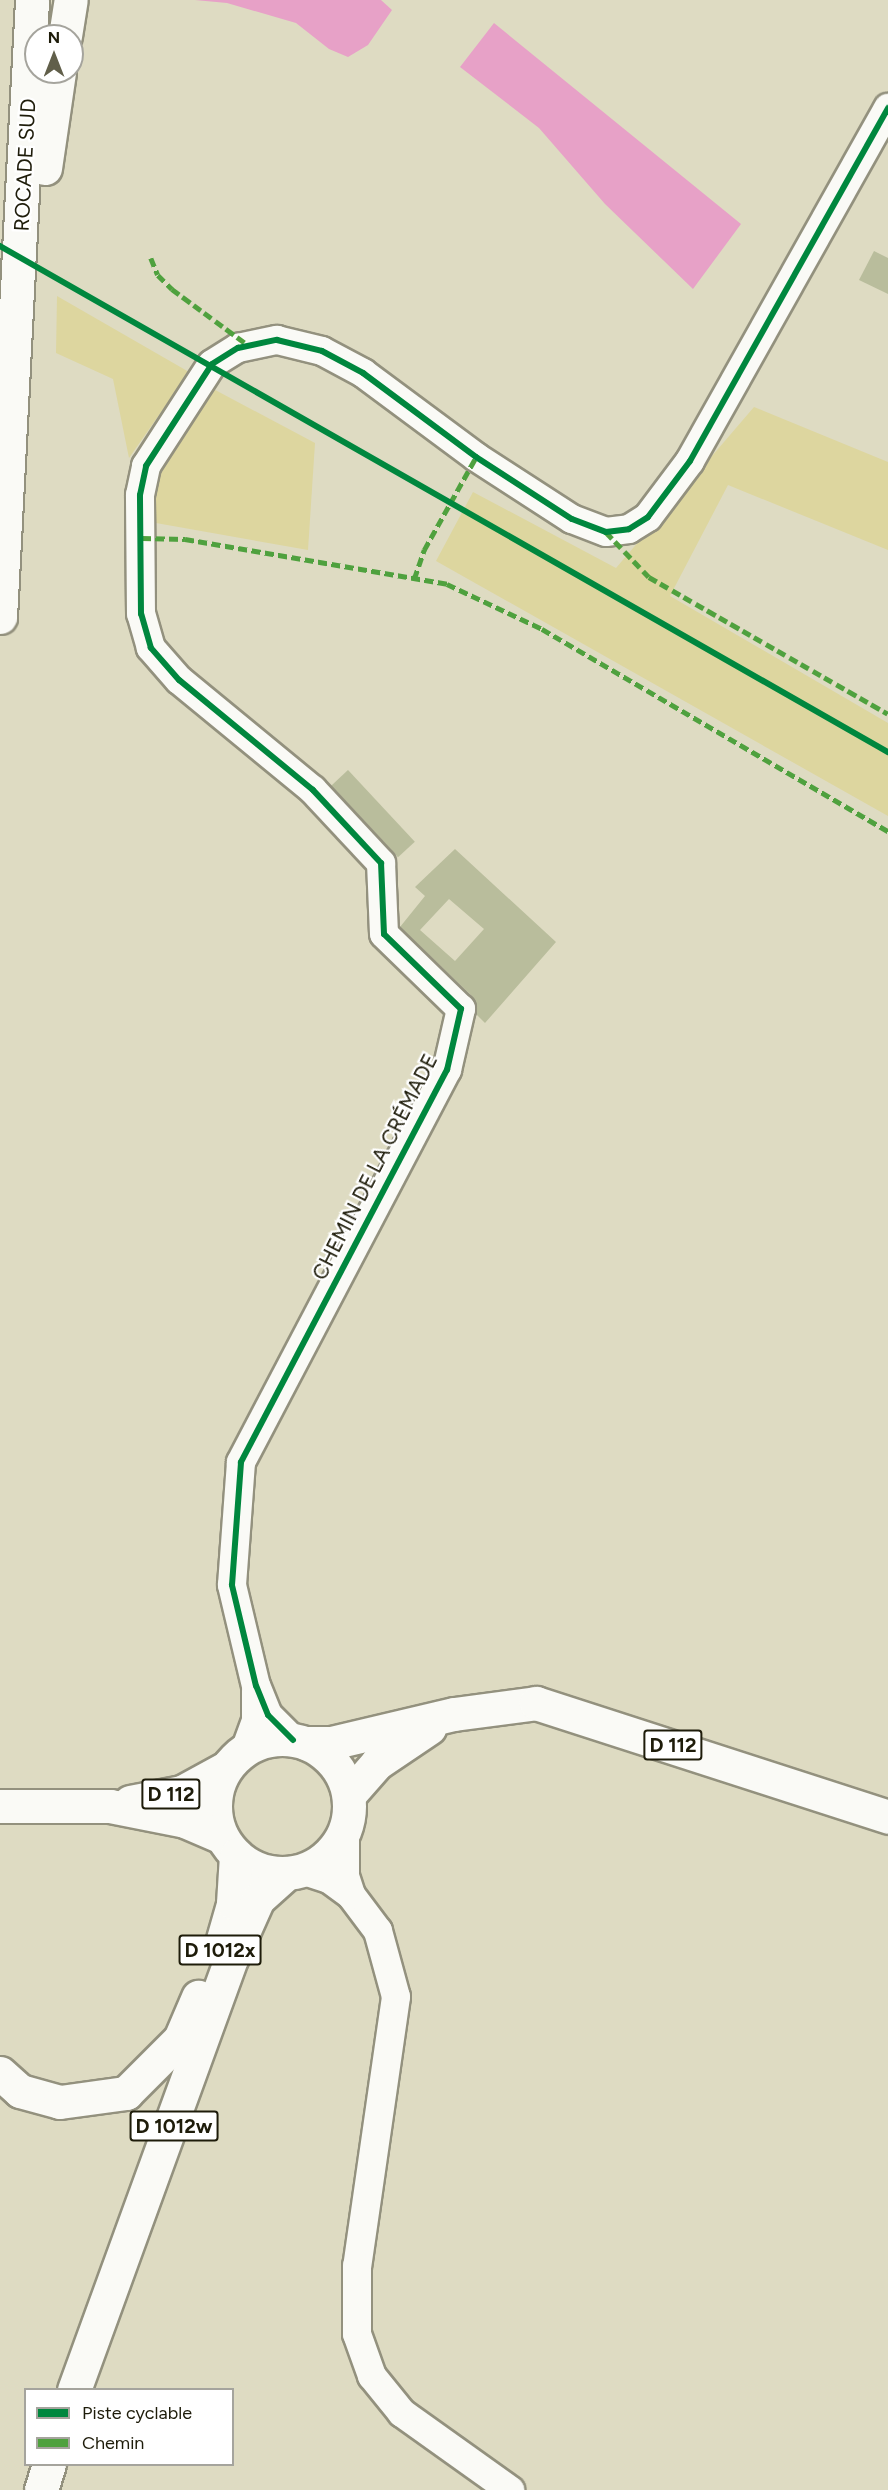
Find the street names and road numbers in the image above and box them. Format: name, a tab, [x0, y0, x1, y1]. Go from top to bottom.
street label: ROCADE SUD	[9, 98, 41, 232]
street label: CHEMIN DE LA CRÉMADE	[307, 1050, 443, 1284]
road number: D 112	[643, 1728, 703, 1762]
road number: D 112	[141, 1777, 201, 1811]
road number: D 1012x	[178, 1933, 262, 1967]
road number: D 1012w	[129, 2109, 219, 2143]

